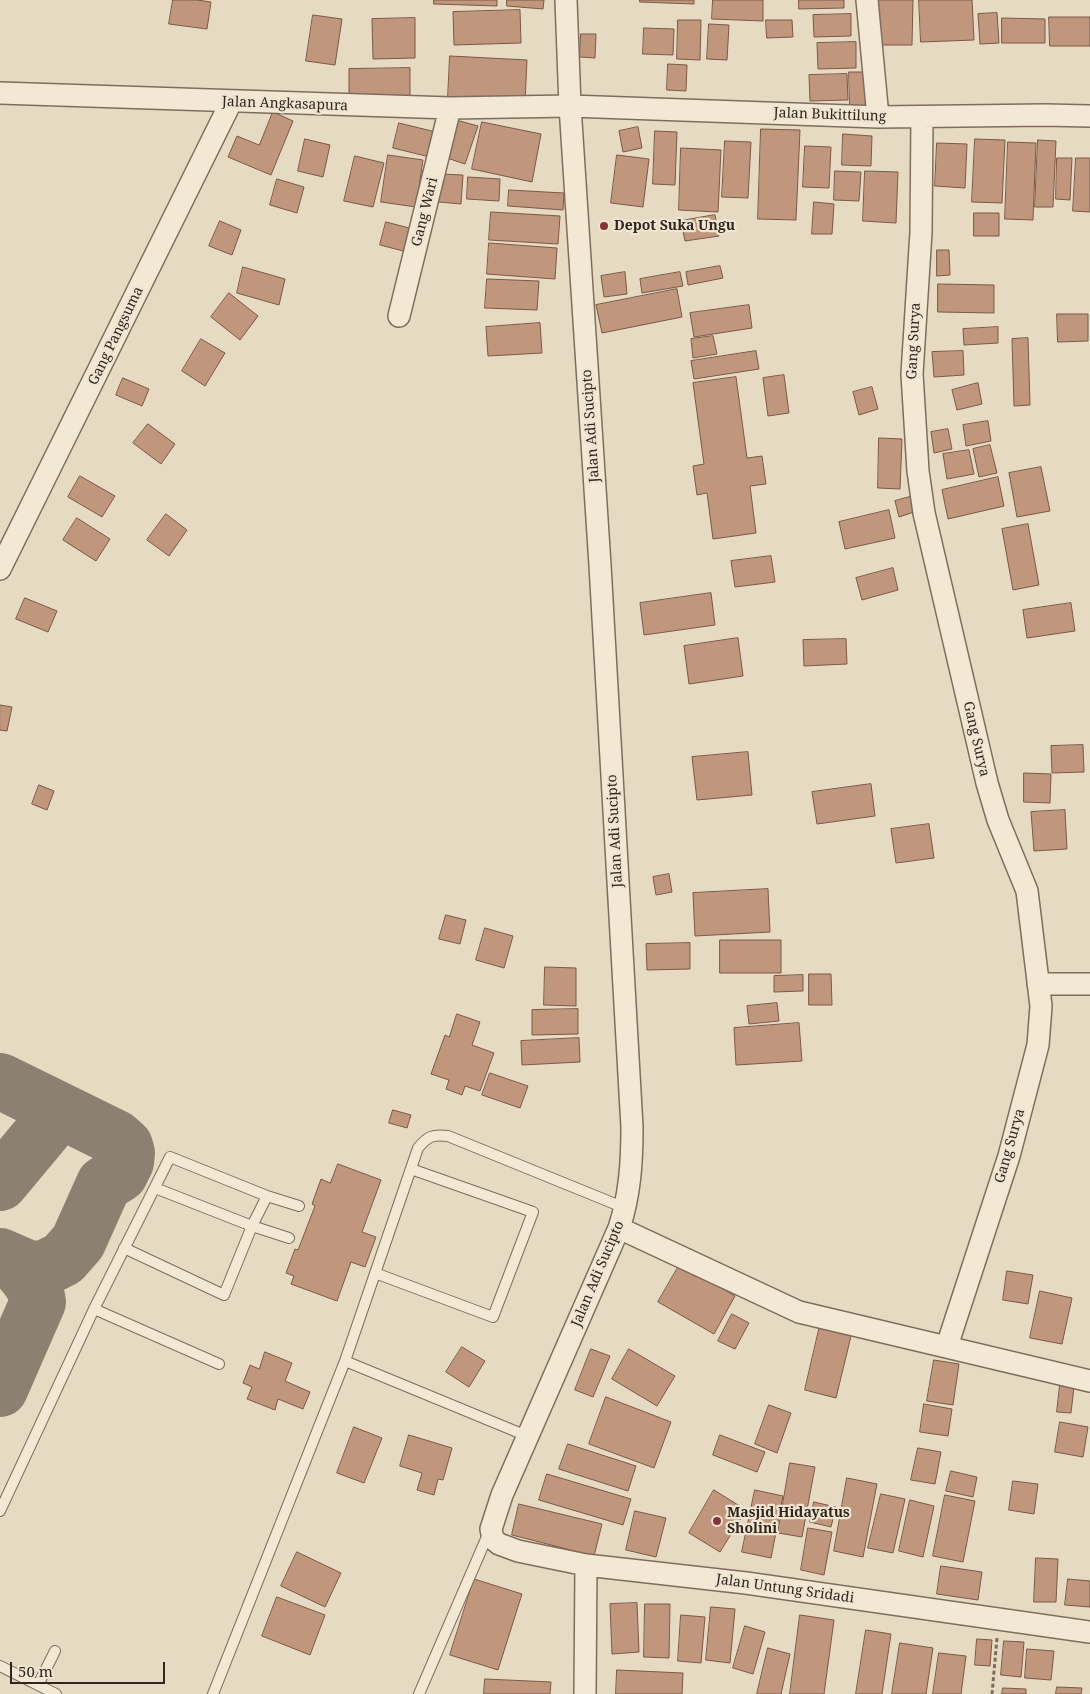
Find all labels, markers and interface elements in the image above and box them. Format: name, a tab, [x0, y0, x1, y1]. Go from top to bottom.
street label: Jalan Angkasapura	[222, 93, 348, 115]
street label: Jalan Bukittilung	[773, 105, 887, 125]
street label: Gang Wari	[408, 176, 442, 248]
place label: Depot Suka Ungu	[614, 218, 735, 234]
marker: Depot Suka Ungu	[598, 220, 610, 232]
street label: Gang Pangsuma	[85, 284, 147, 388]
street label: Gang Surya	[904, 302, 924, 380]
street label: Jalan Adi Sucipto	[579, 369, 603, 483]
street label: Gang Surya	[959, 700, 993, 778]
street label: Jalan Adi Sucipto	[604, 774, 626, 888]
street label: Gang Surya	[991, 1107, 1029, 1185]
street label: Jalan Adi Sucipto	[568, 1218, 628, 1330]
place label: Masjid Hidayatus Sholini	[727, 1505, 850, 1538]
marker: Masjid Hidayatus Sholini	[711, 1515, 723, 1527]
street label: Jalan Untung Sridadi	[715, 1571, 855, 1607]
scale bar	[12, 1652, 168, 1684]
text: 50 m	[18, 1661, 53, 1681]

